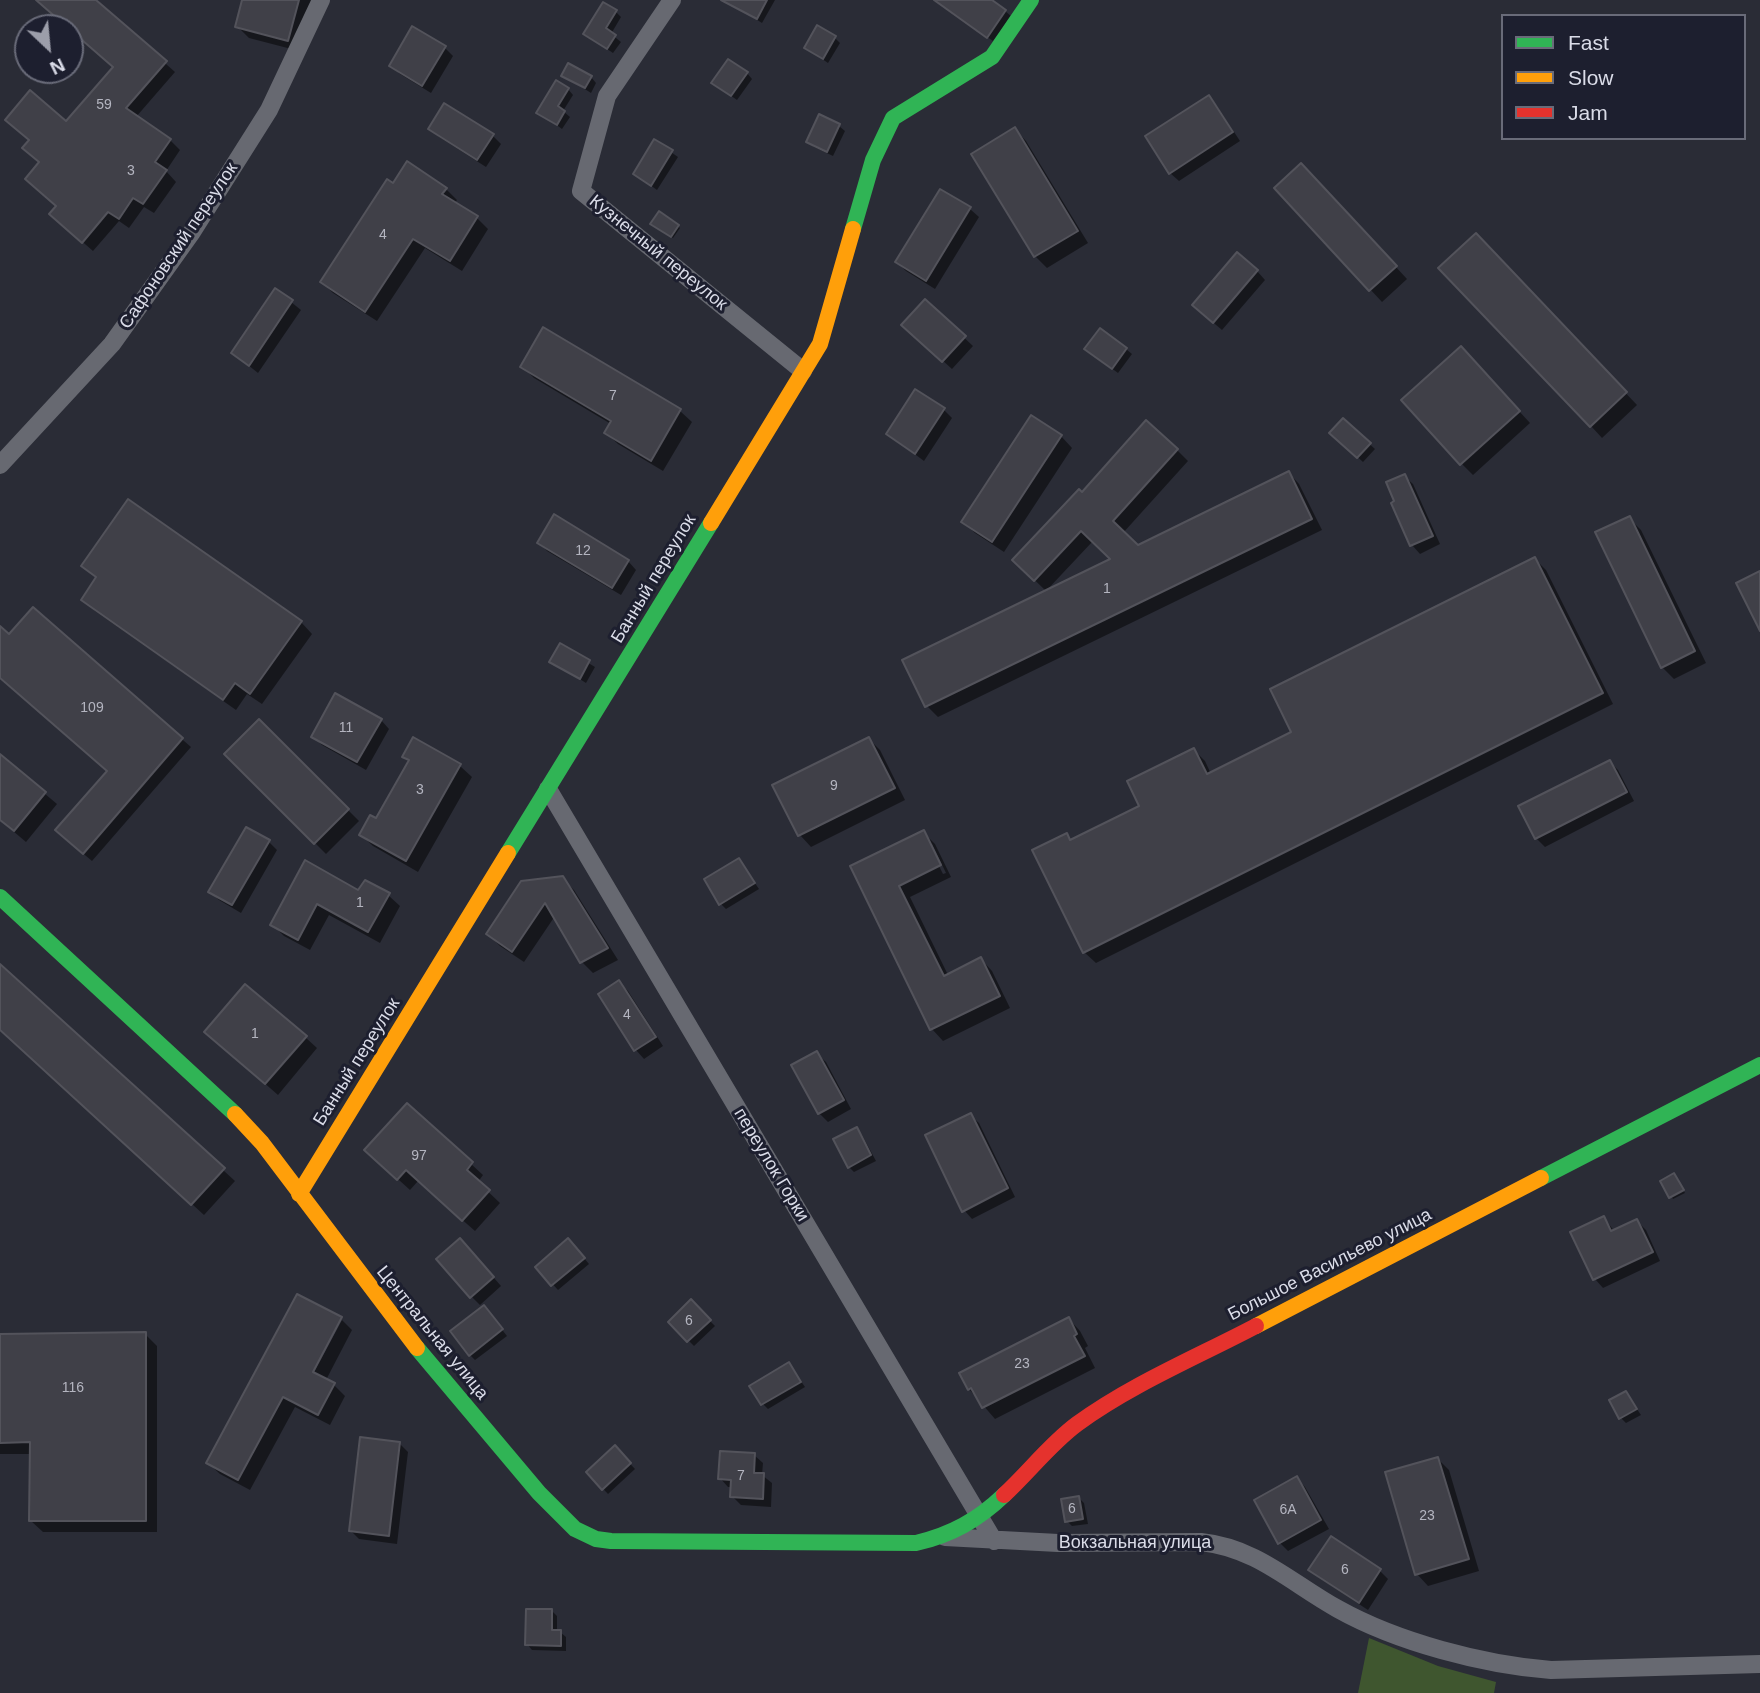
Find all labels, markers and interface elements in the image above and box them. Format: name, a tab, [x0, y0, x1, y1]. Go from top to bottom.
north arrow	[14, 14, 84, 84]
legend	[1501, 14, 1746, 140]
text: Fast	[1568, 31, 1609, 54]
text: N	[47, 54, 68, 79]
text: Slow	[1568, 66, 1614, 89]
house number: 59	[96, 97, 112, 113]
text: Jam	[1568, 101, 1608, 124]
street label: Сафоновский переулок	[115, 159, 243, 333]
house number: 3	[127, 163, 135, 179]
street label: Кузнечный переулок	[585, 191, 731, 315]
house number: 4	[379, 227, 387, 243]
house number: 7	[609, 388, 617, 404]
street label: Банный переулок	[607, 511, 701, 647]
house number: 12	[575, 543, 591, 559]
house number: 1	[1103, 581, 1111, 597]
house number: 109	[80, 700, 104, 716]
house number: 11	[339, 720, 353, 736]
house number: 9	[830, 778, 838, 794]
house number: 3	[416, 782, 424, 798]
house number: 1	[356, 895, 364, 911]
street label: Банный переулок	[309, 994, 405, 1130]
house number: 4	[623, 1007, 631, 1023]
house number: 1	[251, 1026, 259, 1042]
street label: переулок Горки	[729, 1104, 813, 1226]
house number: 97	[411, 1148, 427, 1164]
street label: Большое Васильево улица	[1225, 1204, 1435, 1326]
street label: Центральная улица	[372, 1262, 492, 1404]
house number: 6	[685, 1313, 693, 1329]
house number: 23	[1014, 1356, 1030, 1372]
house number: 116	[62, 1380, 84, 1396]
house number: 7	[737, 1468, 745, 1484]
house number: 6	[1068, 1501, 1076, 1517]
house number: 6А	[1279, 1502, 1297, 1518]
house number: 23	[1419, 1508, 1435, 1524]
street label: Вокзальная улица	[1059, 1532, 1211, 1554]
house number: 6	[1341, 1562, 1349, 1578]

